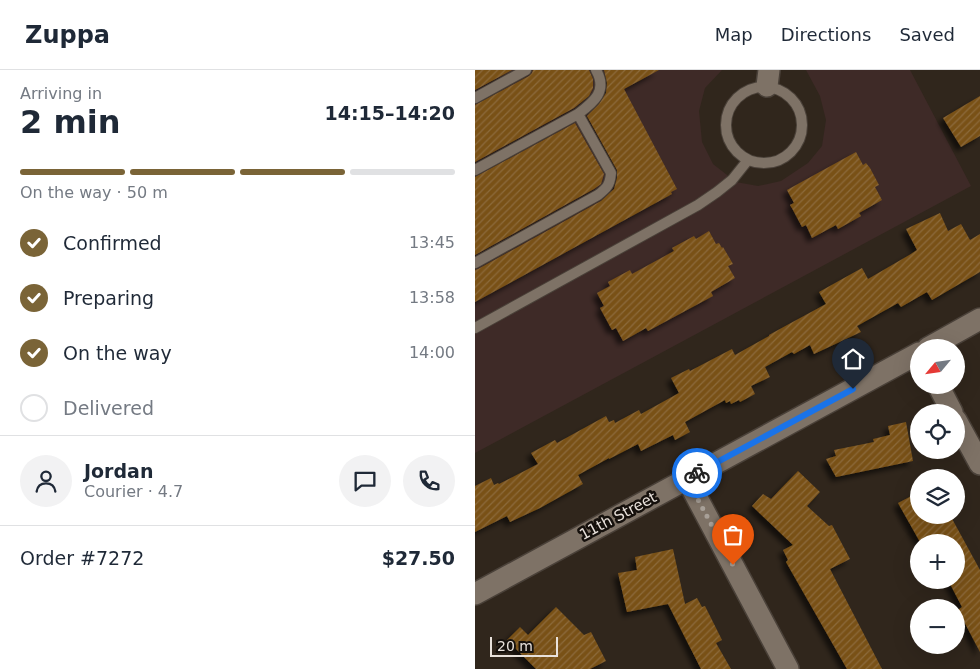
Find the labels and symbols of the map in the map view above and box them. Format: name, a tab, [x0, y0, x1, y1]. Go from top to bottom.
pin	[832, 338, 874, 389]
north arrow	[910, 339, 965, 394]
courier	[672, 448, 722, 498]
street label: 11th Street	[576, 488, 660, 544]
pin	[712, 514, 754, 565]
scale bar	[490, 634, 557, 657]

